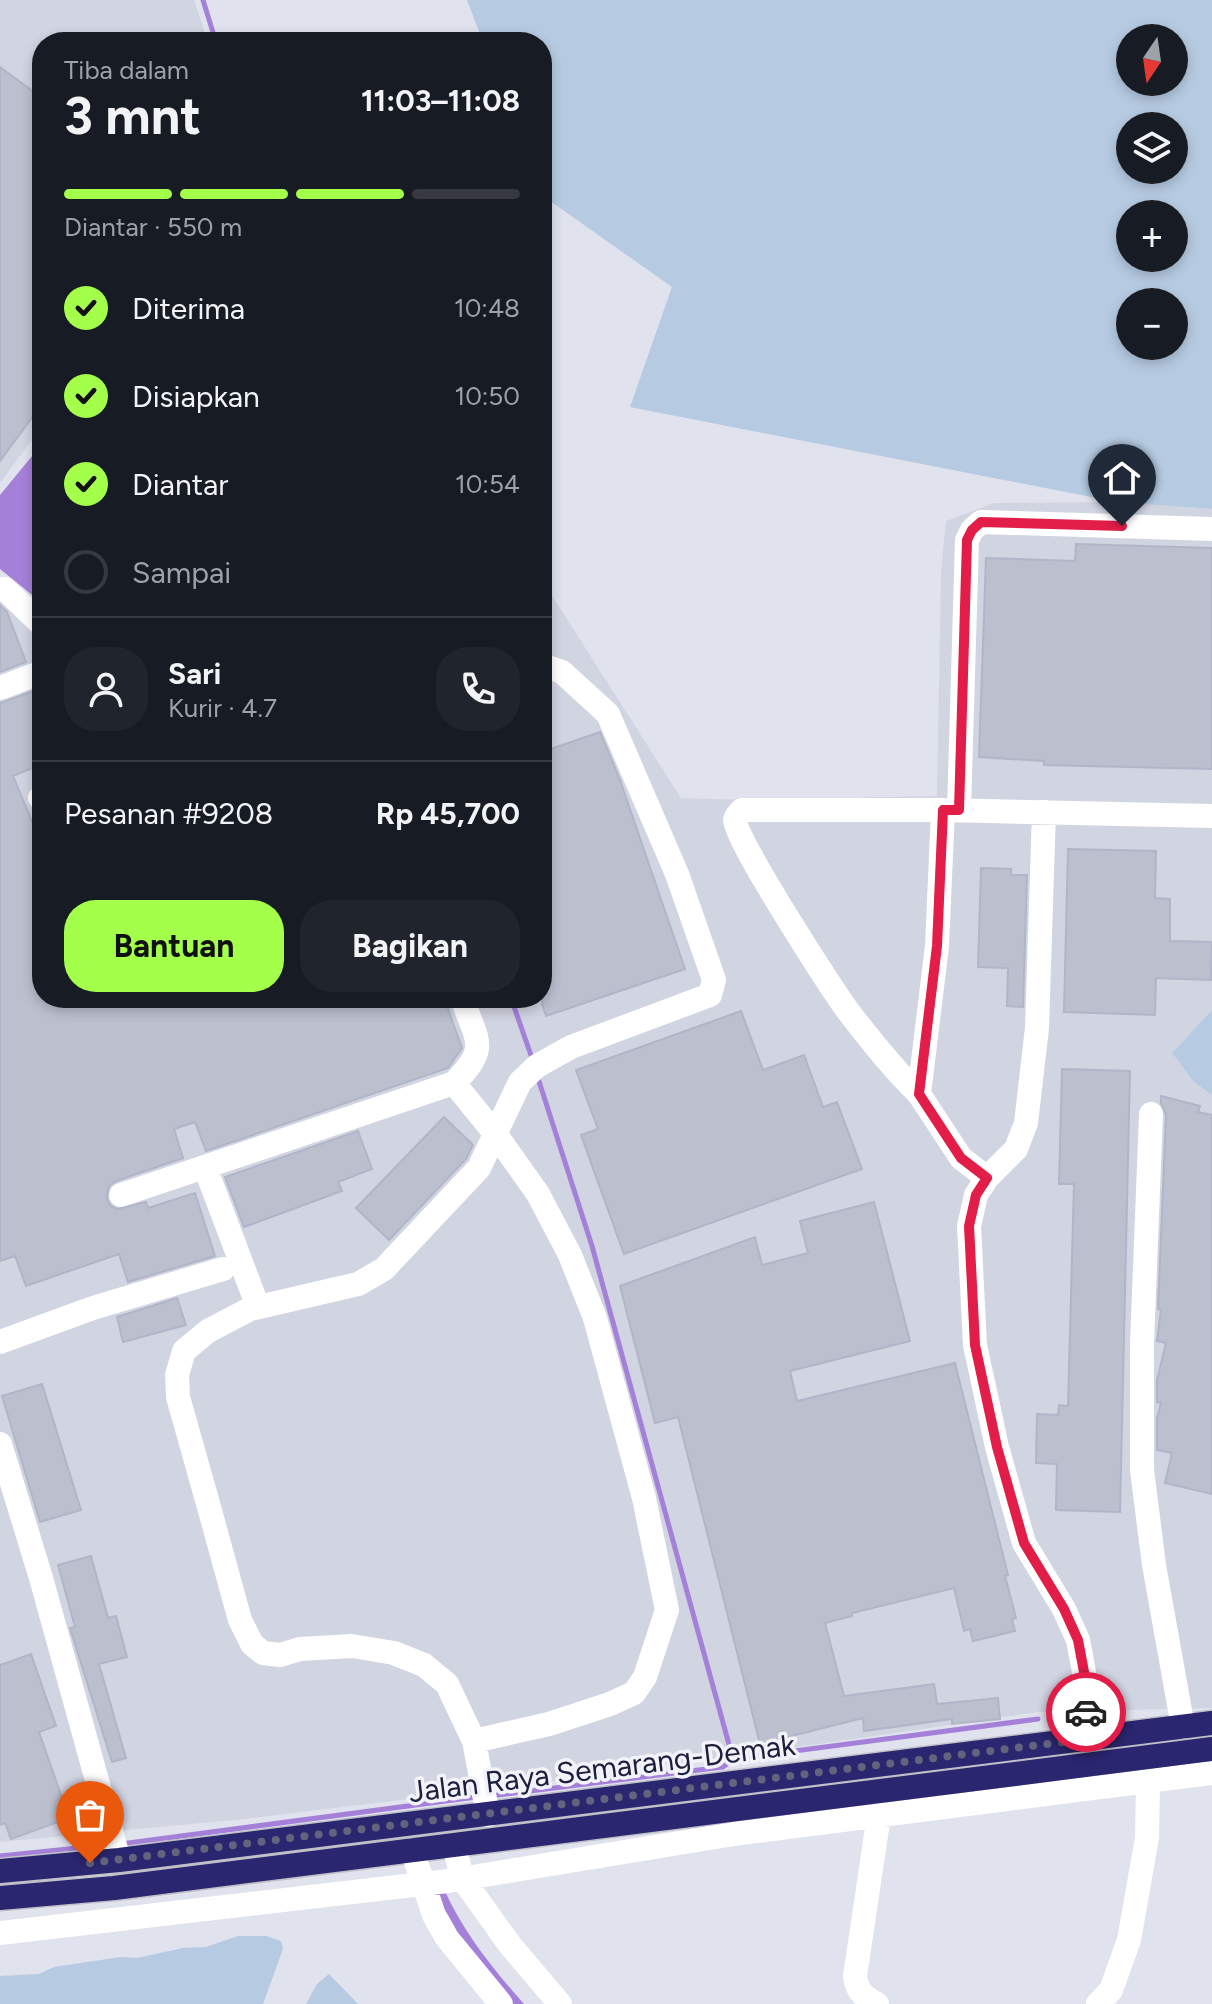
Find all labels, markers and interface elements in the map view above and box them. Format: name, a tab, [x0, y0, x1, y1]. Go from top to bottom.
north arrow	[1116, 24, 1188, 96]
map controls	[1116, 24, 1188, 360]
text: Tiba dalam	[64, 54, 189, 86]
text: 11:03–11:08	[361, 82, 520, 119]
text: 3 mnt	[64, 85, 201, 147]
button: layers	[1116, 112, 1188, 184]
button: +	[1116, 200, 1188, 272]
text: Diantar · 550 m	[64, 211, 242, 243]
icon: check	[64, 286, 108, 330]
button: −	[1116, 288, 1188, 360]
text: Diterima	[132, 290, 245, 327]
text: 10:48	[454, 292, 520, 324]
icon: check	[64, 374, 108, 418]
text: Disiapkan	[132, 378, 260, 415]
text: 10:50	[454, 380, 520, 412]
pin	[1088, 444, 1156, 526]
icon: home	[1100, 456, 1144, 500]
icon: check	[64, 462, 108, 506]
text: Diantar	[132, 466, 228, 503]
text: 10:54	[455, 468, 520, 500]
text: Sampai	[132, 554, 231, 591]
button: person	[64, 647, 148, 731]
button: phone	[436, 647, 520, 731]
text: Sari	[168, 655, 221, 692]
text: Kurir · 4.7	[168, 692, 277, 724]
text: Pesanan #9208	[64, 795, 273, 832]
text: Rp 45,700	[376, 795, 520, 832]
button: Bantuan	[64, 900, 284, 992]
button: Bagikan	[300, 900, 520, 992]
courier	[1046, 1672, 1126, 1752]
icon: car	[1064, 1690, 1108, 1734]
street label: Jalan Raya Semarang-Demak	[407, 1726, 798, 1810]
pin	[56, 1781, 124, 1863]
icon: bag	[68, 1793, 112, 1837]

